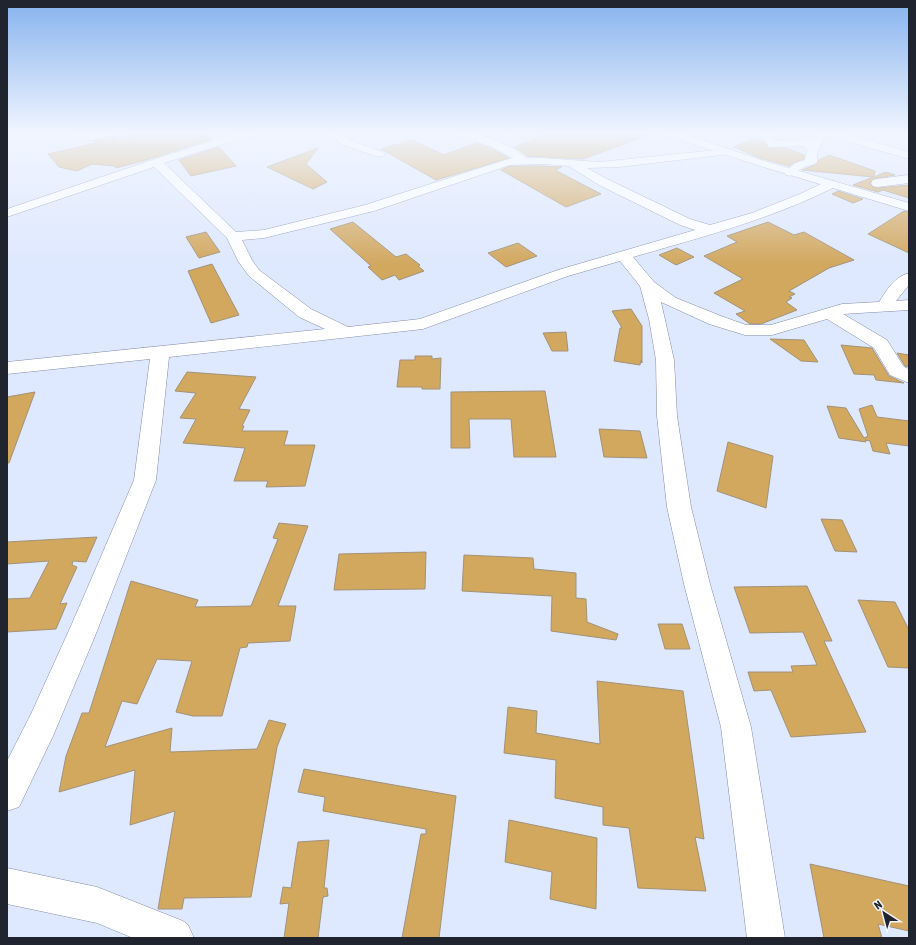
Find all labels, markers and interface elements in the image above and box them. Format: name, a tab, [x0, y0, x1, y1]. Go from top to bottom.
north arrow	[864, 893, 904, 933]
text: N	[872, 898, 884, 912]

